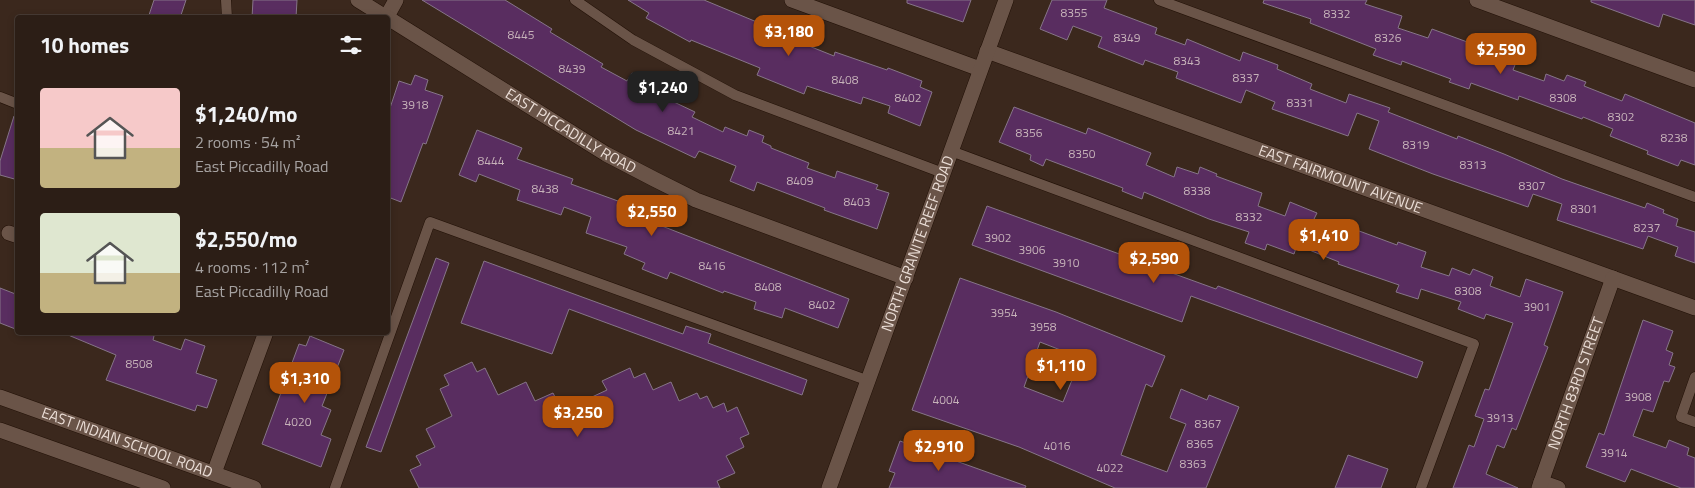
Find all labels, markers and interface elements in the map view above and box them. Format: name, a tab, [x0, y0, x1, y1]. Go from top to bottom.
house number: 8355	[1061, 3, 1088, 22]
house number: 8332	[1324, 4, 1350, 23]
pin: $3,180	[748, 15, 830, 57]
text: $3,180	[764, 19, 814, 43]
house number: 8445	[508, 25, 535, 44]
house number: 8349	[1114, 28, 1141, 47]
house number: 8326	[1375, 28, 1402, 47]
text: 10 homes	[40, 29, 129, 61]
icon: filters	[337, 31, 365, 59]
pin: $2,590	[1460, 32, 1542, 75]
text: $2,590	[1476, 37, 1526, 61]
house number: 8343	[1174, 51, 1200, 70]
house number: 8439	[559, 59, 586, 78]
house number: 8337	[1233, 68, 1259, 87]
pin: $1,240	[622, 70, 704, 113]
house number: 8408	[832, 70, 859, 89]
text: $1,240	[638, 75, 688, 99]
street label: EAST PICCADILLY ROAD	[501, 82, 641, 179]
house number: 8402	[895, 88, 921, 107]
house number: 8308	[1550, 88, 1577, 107]
house number: 8331	[1287, 93, 1313, 112]
house number: 3918	[402, 95, 429, 114]
text: $1,240/mo	[195, 98, 297, 130]
house number: 8302	[1608, 107, 1634, 126]
icon: home	[80, 108, 140, 168]
house number: 8421	[668, 121, 694, 140]
house number: 8356	[1016, 123, 1043, 142]
house number: 8238	[1661, 128, 1688, 147]
text: 2 rooms · 54 m²	[195, 130, 300, 154]
house number: 8319	[1403, 135, 1430, 154]
street label: EAST FAIRMOUNT AVENUE	[1255, 139, 1426, 219]
house number: 8350	[1069, 144, 1096, 163]
house number: 8444	[478, 151, 505, 170]
street label: NORTH GRANITE REEF ROAD	[875, 152, 960, 335]
text: East Piccadilly Road	[195, 154, 329, 178]
house number: 8313	[1460, 155, 1486, 174]
house number: 8409	[787, 171, 814, 190]
house number: 8307	[1519, 176, 1545, 195]
house number: 8438	[532, 179, 559, 198]
house number: 8338	[1184, 181, 1211, 200]
house number: 8403	[844, 192, 870, 211]
pin: $2,550	[611, 194, 693, 237]
text: $2,550	[627, 199, 677, 223]
house number: 8301	[1571, 199, 1597, 218]
house number: 8332	[1236, 207, 1262, 226]
pin: $1,410	[1283, 218, 1365, 261]
house number: 8237	[1634, 218, 1660, 237]
text: $2,550/mo	[195, 223, 297, 255]
text: $1,410	[1299, 223, 1349, 247]
house number: 3902	[985, 228, 1011, 247]
icon: home	[80, 233, 140, 293]
house number: 3906	[1019, 240, 1046, 259]
pin: $2,590	[1113, 242, 1195, 284]
text: $2,590	[1129, 246, 1179, 270]
house number: 3910	[1053, 253, 1080, 272]
text: 4 rooms · 112 m²	[195, 255, 309, 279]
house number: 8416	[699, 256, 726, 275]
house number: 8408	[755, 277, 782, 296]
text: East Piccadilly Road	[195, 279, 329, 303]
house number: 8308	[1455, 281, 1482, 300]
house number: 8402	[809, 295, 835, 314]
house number: 3901	[1524, 297, 1550, 316]
house number: 3954	[991, 303, 1018, 322]
street label: NORTH 83RD STREET	[1541, 314, 1609, 453]
house number: 3958	[1030, 317, 1057, 336]
pin: $1,110	[1020, 348, 1102, 391]
text: $1,110	[1036, 353, 1086, 377]
house number: 8508	[126, 354, 153, 373]
pin: $1,310	[264, 362, 346, 404]
text: $1,310	[280, 366, 330, 390]
house number: 3908	[1625, 387, 1652, 406]
house number: 4004	[933, 390, 960, 409]
pin: $3,250	[537, 396, 619, 438]
text: $3,250	[553, 400, 603, 424]
street label: EAST INDIAN SCHOOL ROAD	[38, 401, 216, 483]
house number: 3913	[1487, 408, 1513, 427]
house number: 4020	[285, 412, 312, 431]
house number: 8367	[1195, 414, 1221, 433]
pin: $2,910	[898, 430, 980, 472]
text: $2,910	[914, 434, 964, 458]
house number: 8365	[1187, 434, 1214, 453]
house number: 4016	[1044, 436, 1071, 455]
house number: 3914	[1601, 443, 1628, 462]
house number: 8363	[1180, 454, 1206, 473]
house number: 4022	[1097, 458, 1123, 477]

